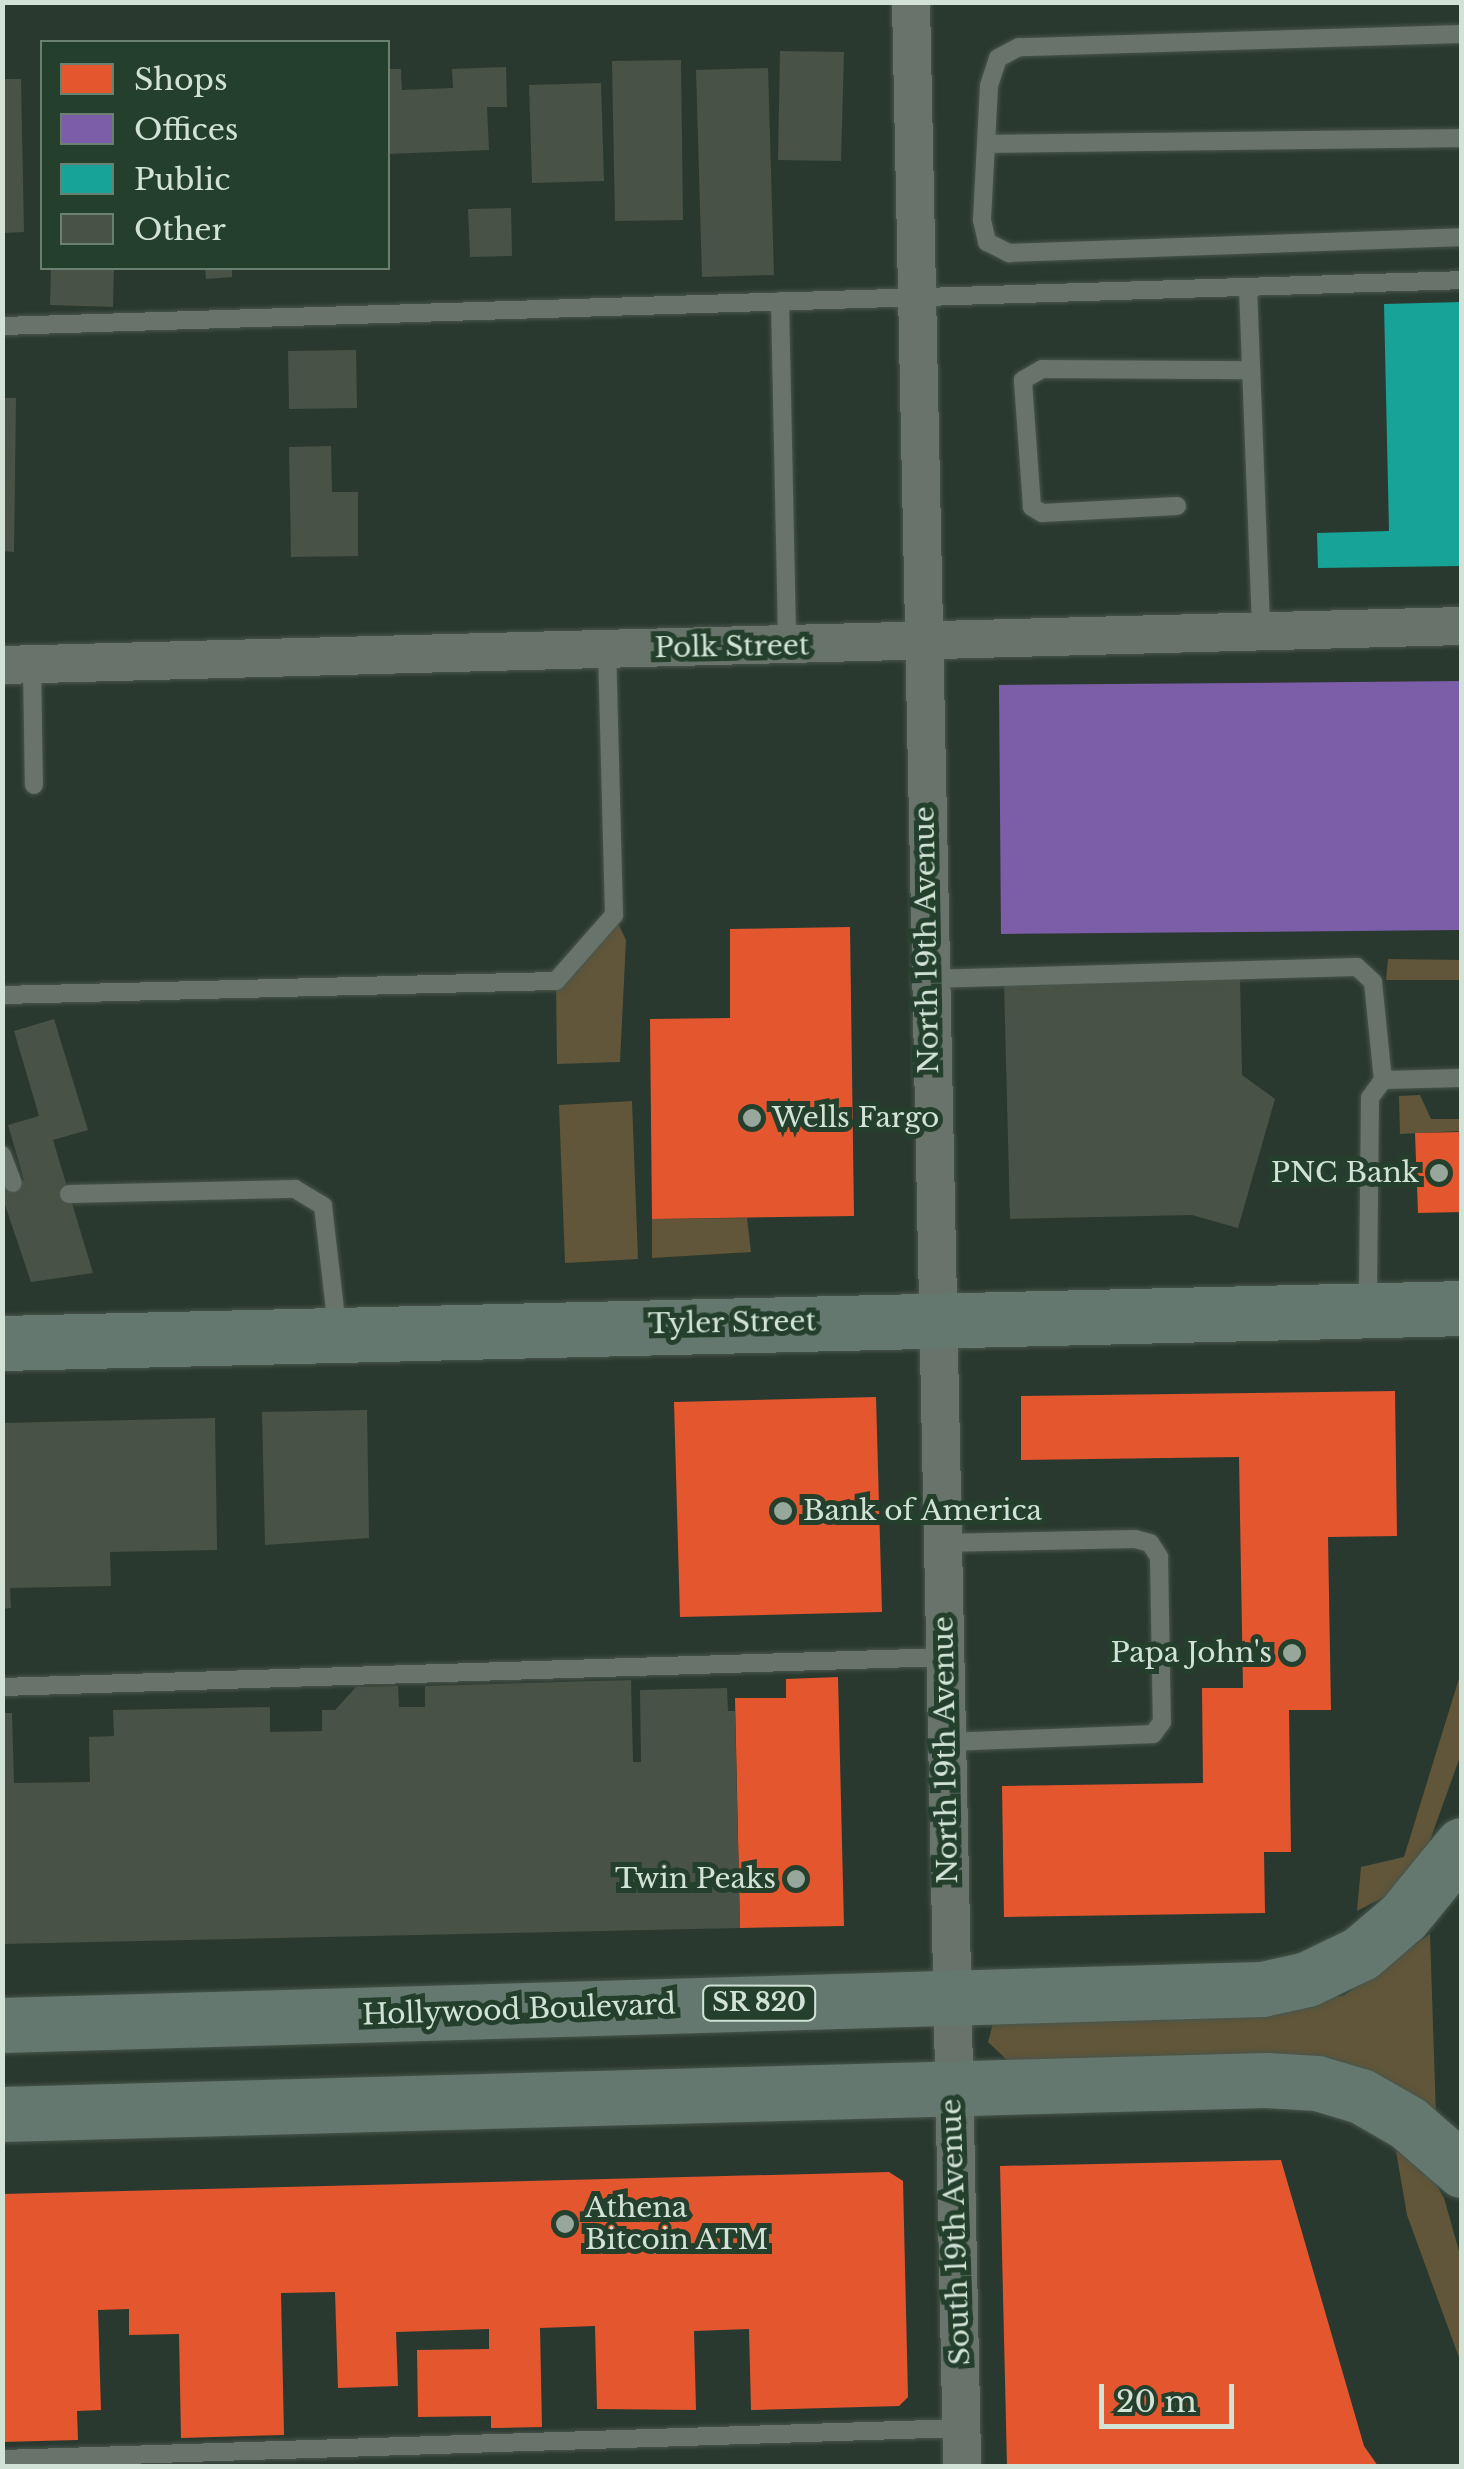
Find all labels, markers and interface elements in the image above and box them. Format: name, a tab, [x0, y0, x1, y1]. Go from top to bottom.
legend	[40, 40, 390, 270]
text: Shops	[134, 61, 228, 98]
text: Offices	[134, 111, 238, 148]
text: Public	[134, 161, 230, 198]
text: Other	[134, 211, 226, 248]
street label: Polk Street	[654, 629, 810, 665]
street label: North 19th Avenue	[908, 805, 946, 1075]
place label: Wells Fargo	[772, 1101, 939, 1135]
marker: Wells Fargo	[741, 1107, 763, 1129]
place label: PNC Bank	[1271, 1156, 1419, 1190]
marker: PNC Bank	[1428, 1162, 1450, 1184]
street label: Tyler Street	[647, 1305, 817, 1341]
place label: Bank of America	[803, 1494, 1044, 1528]
marker: Bank of America	[772, 1500, 794, 1522]
street label: North 19th Avenue	[927, 1615, 965, 1885]
place label: Papa John's	[1110, 1636, 1272, 1670]
marker: Papa John's	[1281, 1642, 1303, 1664]
place label: Twin Peaks	[615, 1862, 776, 1896]
marker: Twin Peaks	[785, 1868, 807, 1890]
road number: SR 820	[702, 1983, 816, 2023]
street label: Hollywood Boulevard	[362, 1988, 676, 2032]
street label: South 19th Avenue	[935, 2097, 977, 2367]
place label: Athena Bitcoin ATM	[585, 2191, 769, 2257]
marker: Athena Bitcoin ATM	[554, 2213, 576, 2235]
scale bar	[1104, 2364, 1239, 2426]
text: 20 m	[1116, 2383, 1197, 2420]

